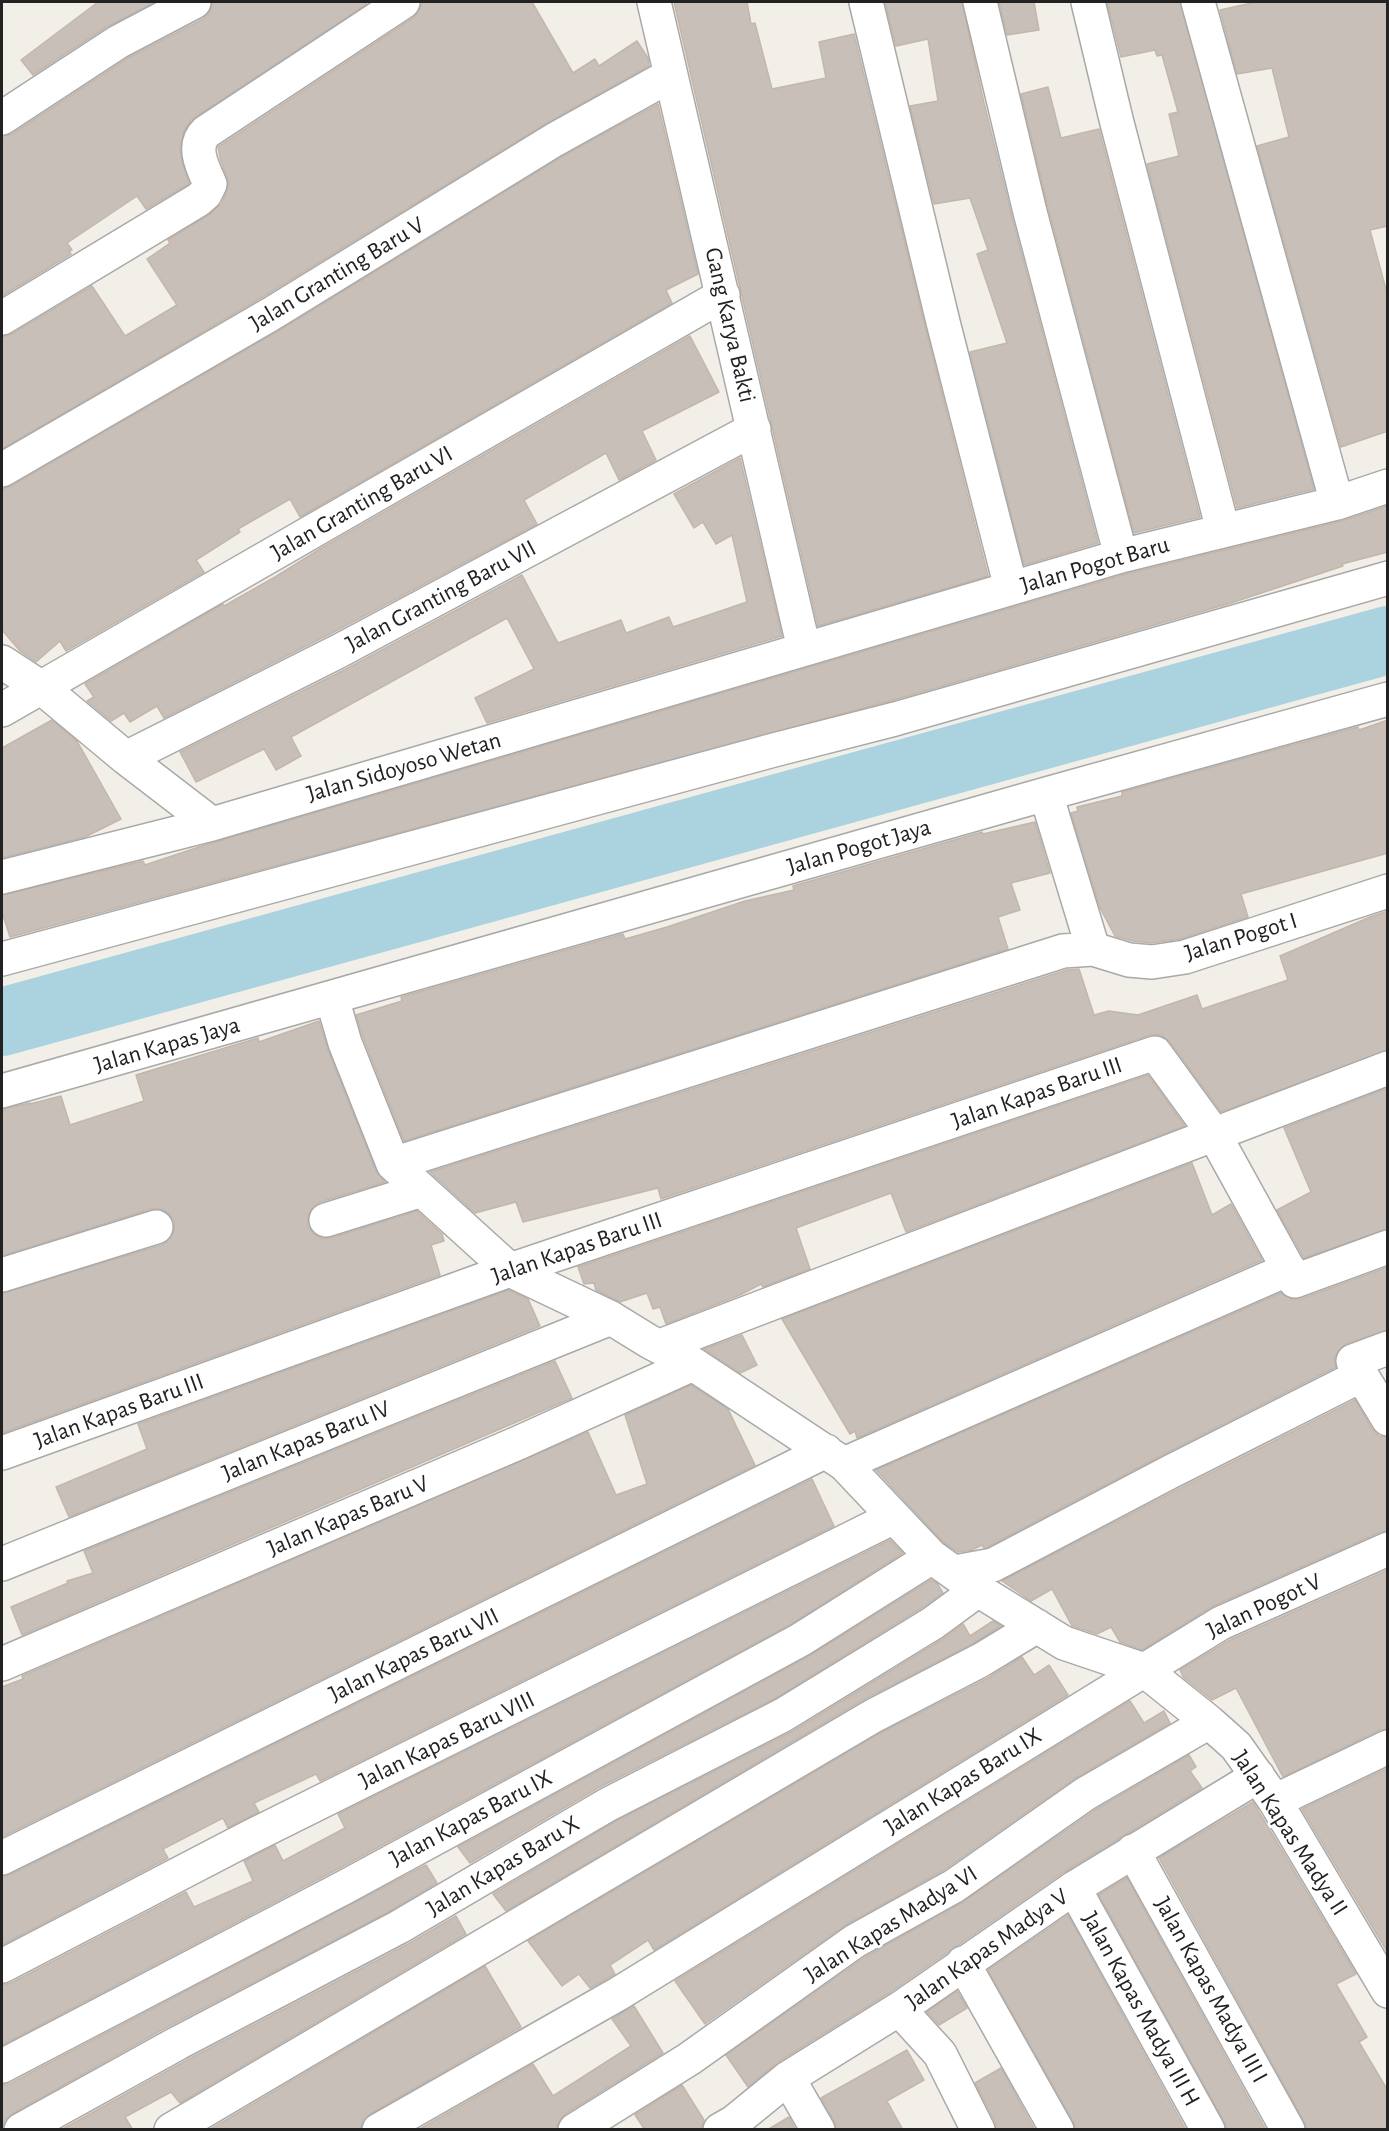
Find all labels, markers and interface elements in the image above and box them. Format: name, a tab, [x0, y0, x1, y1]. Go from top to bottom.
street label: Jalan Granting Baru V	[244, 211, 430, 337]
street label: Gang Karya Bakti	[698, 245, 762, 405]
street label: Jalan Granting Baru VI	[266, 439, 458, 567]
street label: Jalan Pogot Baru	[1017, 530, 1173, 600]
street label: Jalan Granting Baru VII	[341, 534, 541, 658]
street label: Jalan Sidoyoso Wetan	[304, 725, 504, 809]
street label: Jalan Pogot Jaya	[784, 813, 934, 881]
street label: Jalan Pogot I	[1181, 906, 1301, 968]
street label: Jalan Kapas Jaya	[91, 1010, 243, 1080]
street label: Jalan Kapas Baru III	[948, 1050, 1126, 1136]
street label: Jalan Kapas Baru III	[488, 1205, 666, 1291]
street label: Jalan Kapas Baru III	[30, 1367, 208, 1455]
street label: Jalan Kapas Baru IV	[218, 1394, 394, 1488]
street label: Jalan Kapas Baru V	[263, 1469, 433, 1563]
street label: Jalan Pogot V	[1202, 1567, 1326, 1645]
street label: Jalan Kapas Baru VII	[324, 1601, 504, 1709]
street label: Jalan Kapas Baru VIII	[354, 1685, 540, 1795]
street label: Jalan Kapas Baru IX	[879, 1721, 1047, 1841]
street label: Jalan Kapas Madya II	[1226, 1745, 1354, 1921]
street label: Jalan Kapas Baru IX	[385, 1763, 557, 1873]
street label: Jalan Kapas Baru X	[421, 1809, 585, 1923]
street label: Jalan Kapas Madya VI	[799, 1859, 983, 1989]
street label: Jalan Kapas Madya V	[900, 1882, 1074, 2016]
street label: Jalan Kapas Madya III I	[1148, 1892, 1274, 2088]
street label: Jalan Kapas Madya III H	[1076, 1907, 1206, 2111]

